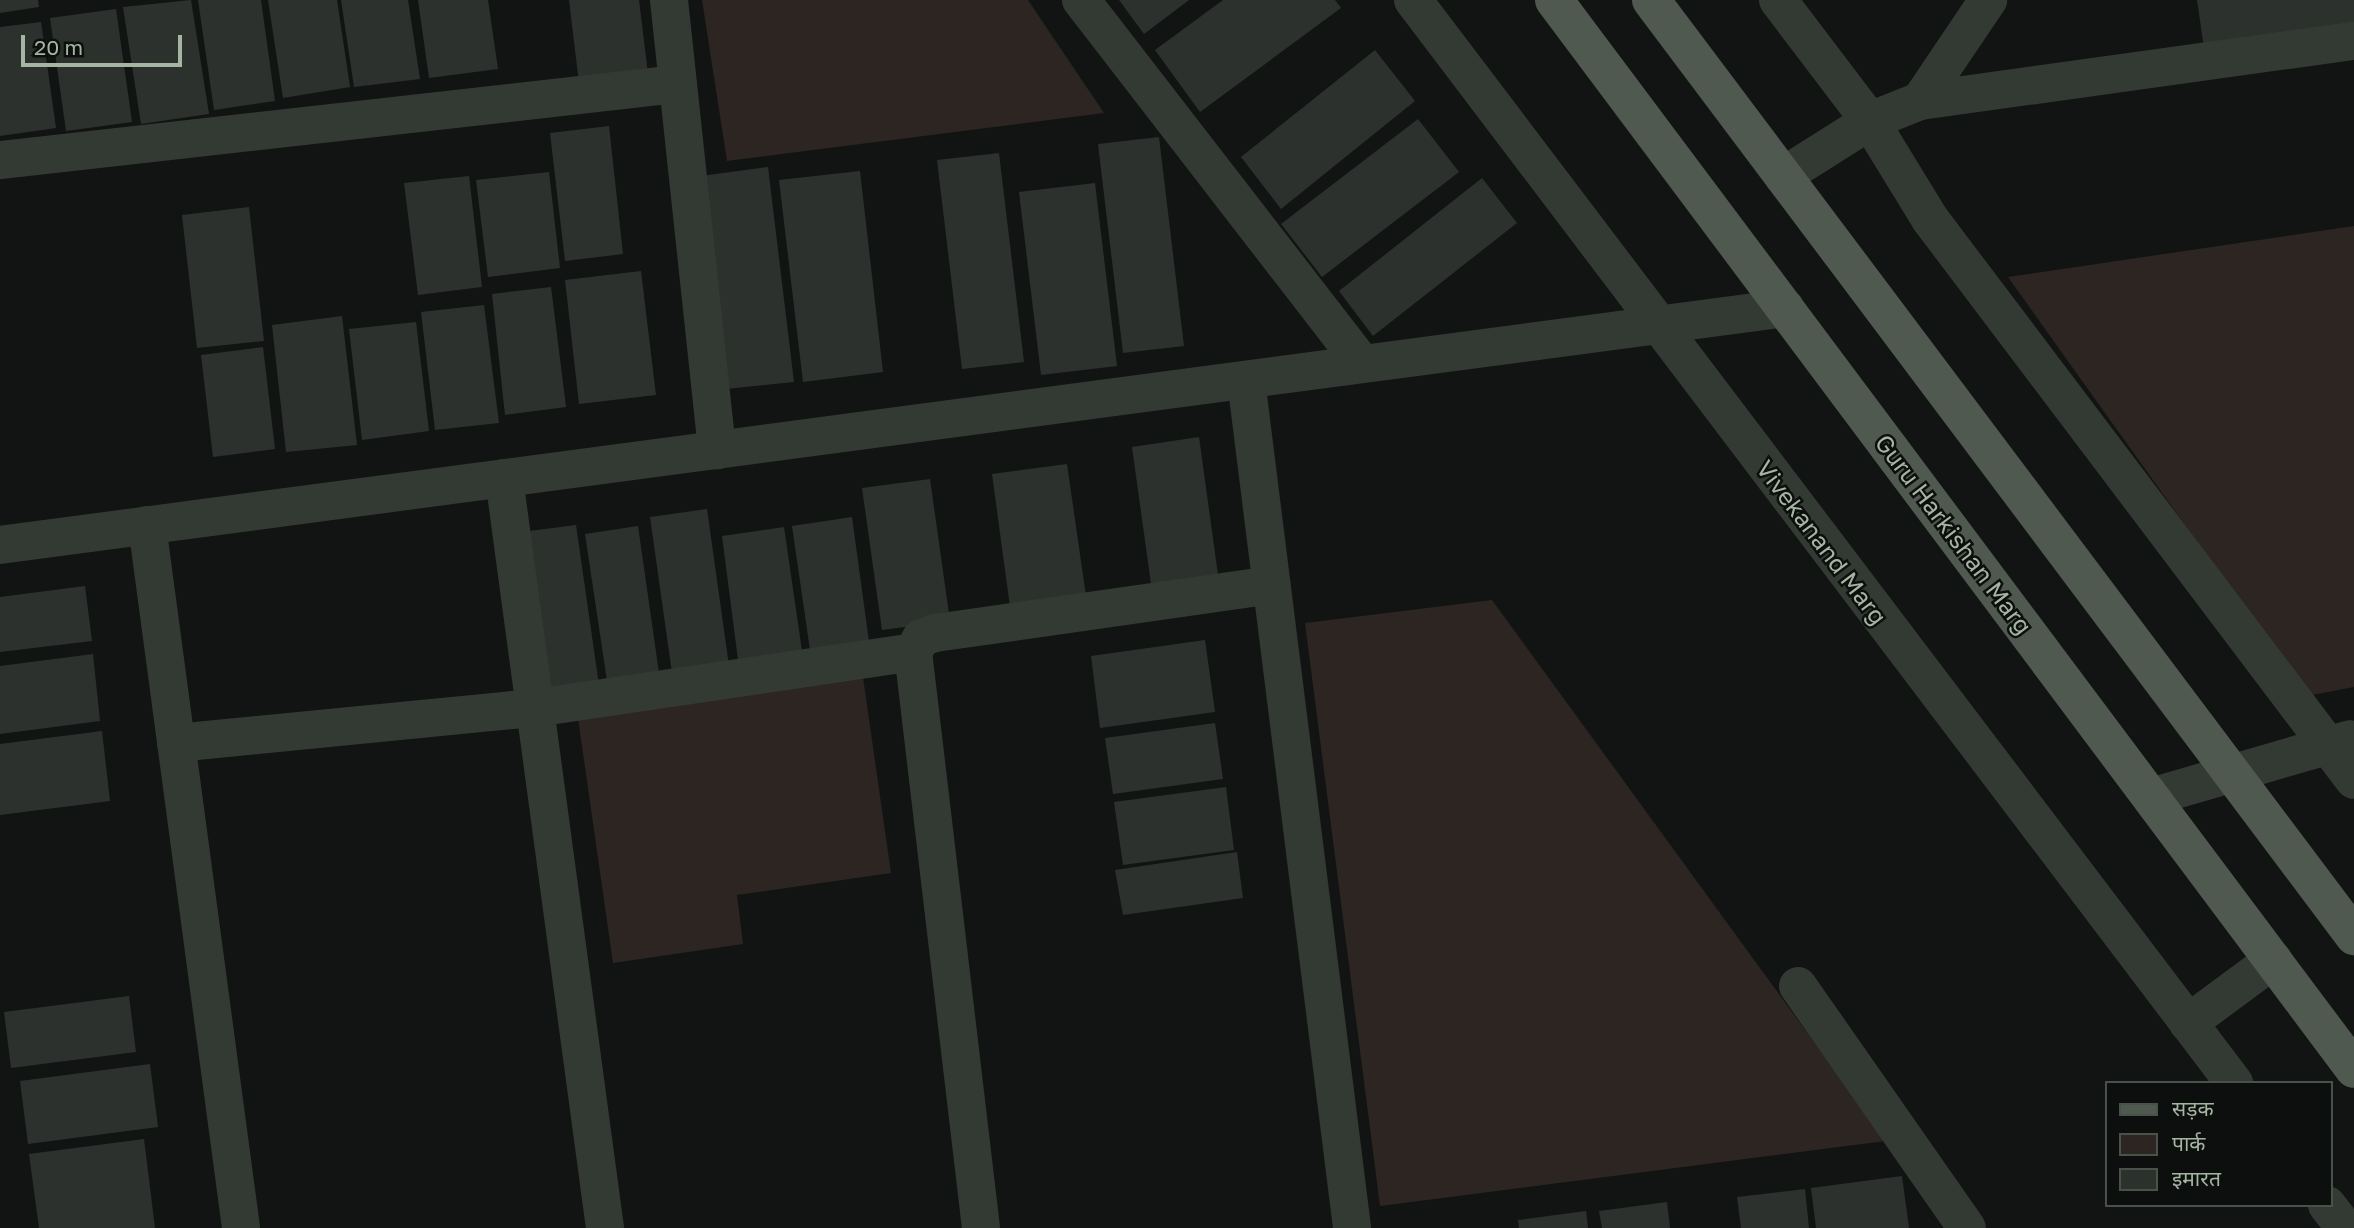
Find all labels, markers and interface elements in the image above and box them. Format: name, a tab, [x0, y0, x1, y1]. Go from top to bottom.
scale bar	[24, 21, 186, 65]
text: 20 m	[34, 34, 83, 60]
street label: Guru Harkishan Marg	[1870, 429, 2038, 639]
street label: Vivekanand Marg	[1751, 454, 1893, 630]
legend	[2106, 1081, 2333, 1207]
text: सड़क	[2172, 1095, 2214, 1121]
text: पार्क	[2172, 1130, 2206, 1156]
text: इमारत	[2172, 1165, 2221, 1191]

